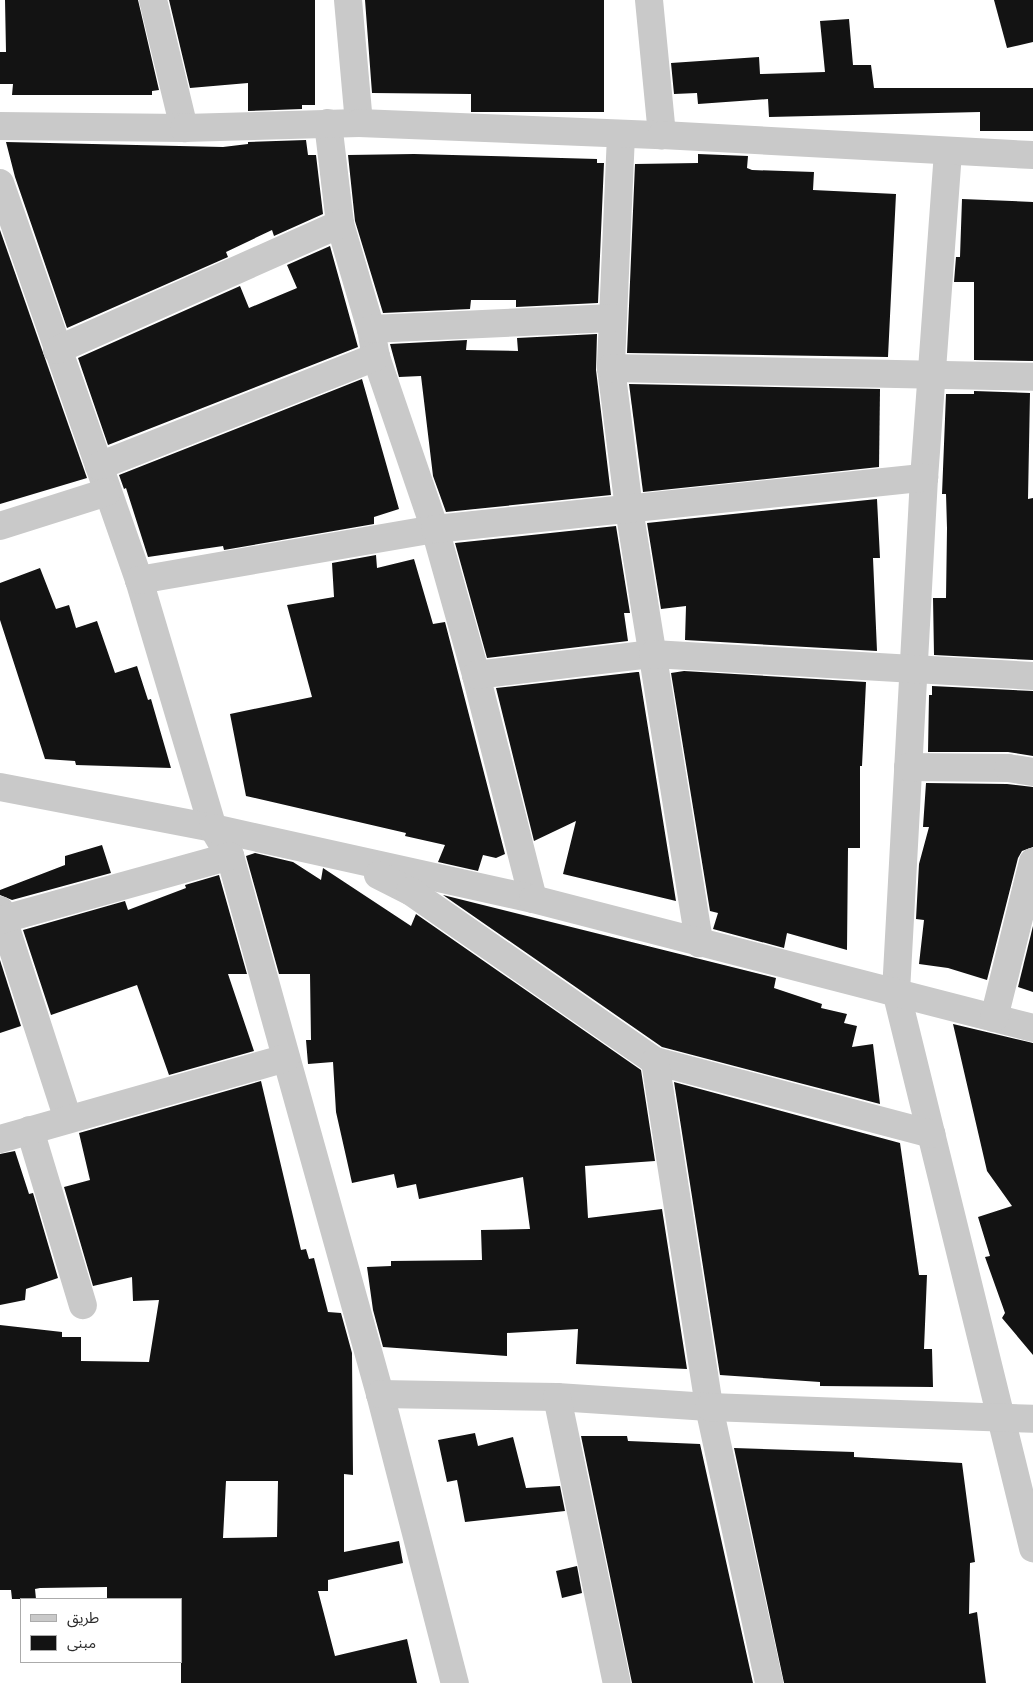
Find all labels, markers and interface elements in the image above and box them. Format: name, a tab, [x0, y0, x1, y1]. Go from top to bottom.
legend	[20, 1598, 182, 1663]
text: طريق	[67, 1608, 99, 1627]
text: مبنى	[67, 1633, 96, 1652]

